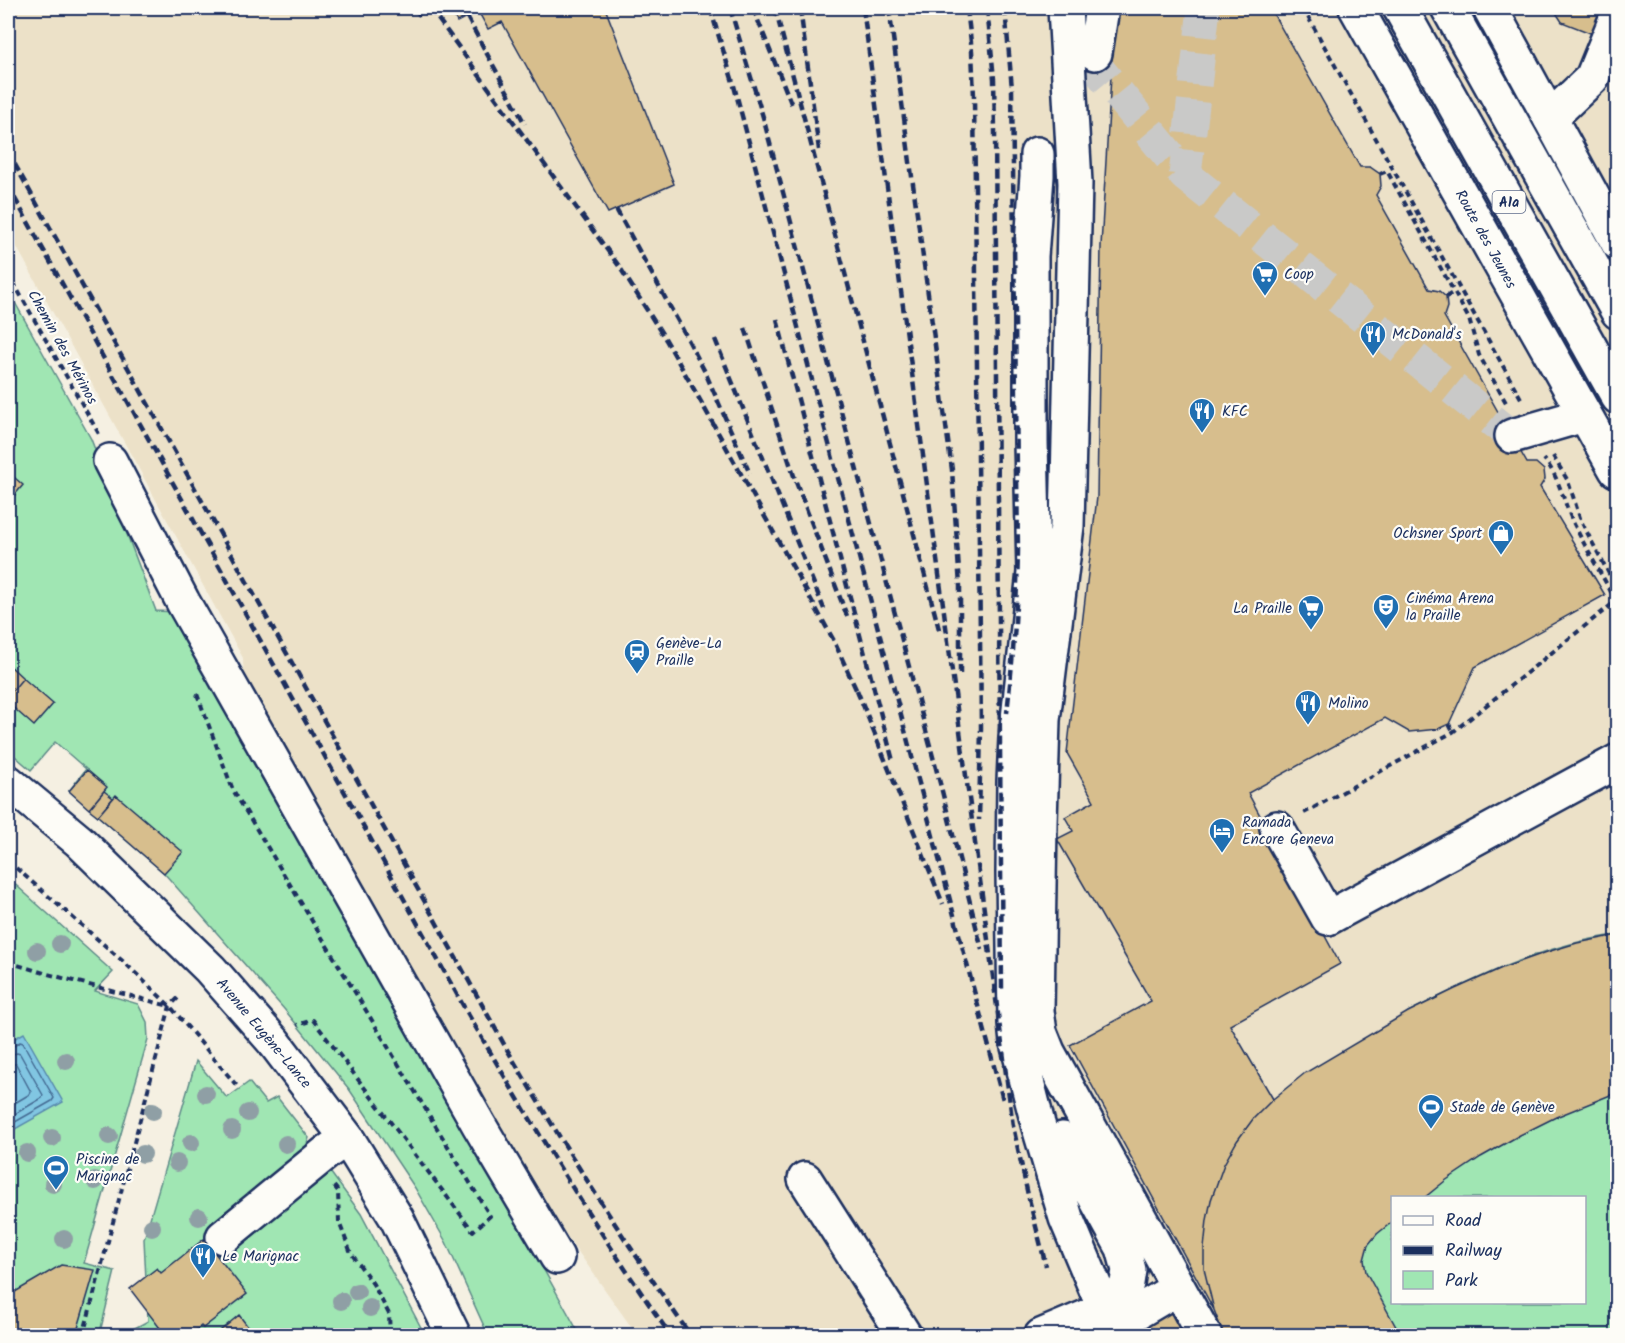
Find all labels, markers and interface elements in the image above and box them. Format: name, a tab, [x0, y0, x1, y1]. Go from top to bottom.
street label: Route des Jeunes	[1448, 186, 1523, 294]
road number: A1a	[1492, 191, 1526, 213]
supermarket icon: Coop	[1250, 259, 1280, 297]
place label: Coop	[1284, 263, 1314, 287]
street label: Chemin des Mérinos	[21, 286, 104, 410]
restaurant icon: McDonald's	[1358, 319, 1388, 357]
place label: McDonald's	[1392, 323, 1462, 347]
restaurant icon: KFC	[1187, 396, 1217, 434]
place label: KFC	[1222, 400, 1248, 424]
shop icon: Ochsner Sport	[1486, 518, 1516, 556]
place label: Ochsner Sport	[1393, 522, 1482, 546]
place label: Cinéma Arena la Praille	[1406, 587, 1494, 628]
theatre icon: Cinéma Arena la Praille	[1371, 592, 1401, 630]
supermarket icon: La Praille	[1296, 593, 1326, 631]
place label: La Praille	[1233, 597, 1292, 621]
place label: Genève-La Praille	[656, 632, 722, 673]
station icon: Genève-La Praille	[622, 637, 652, 675]
restaurant icon: Molino	[1293, 688, 1323, 726]
place label: Molino	[1328, 692, 1369, 716]
place label: Ramada Encore Geneva	[1242, 811, 1334, 852]
hotel icon: Ramada Encore Geneva	[1207, 816, 1237, 854]
street label: Avenue Eugène-Lance	[210, 973, 317, 1094]
sports icon: Stade de Genève	[1416, 1092, 1446, 1130]
place label: Stade de Genève	[1450, 1096, 1555, 1120]
place label: Piscine de Marignac	[76, 1148, 140, 1189]
sports icon: Piscine de Marignac	[41, 1153, 71, 1191]
legend	[1391, 1196, 1586, 1304]
text: Road	[1445, 1207, 1482, 1236]
text: Railway	[1445, 1237, 1502, 1266]
restaurant icon: Le Marignac	[188, 1241, 218, 1279]
place label: Le Marignac	[222, 1245, 300, 1269]
text: Park	[1445, 1267, 1478, 1296]

